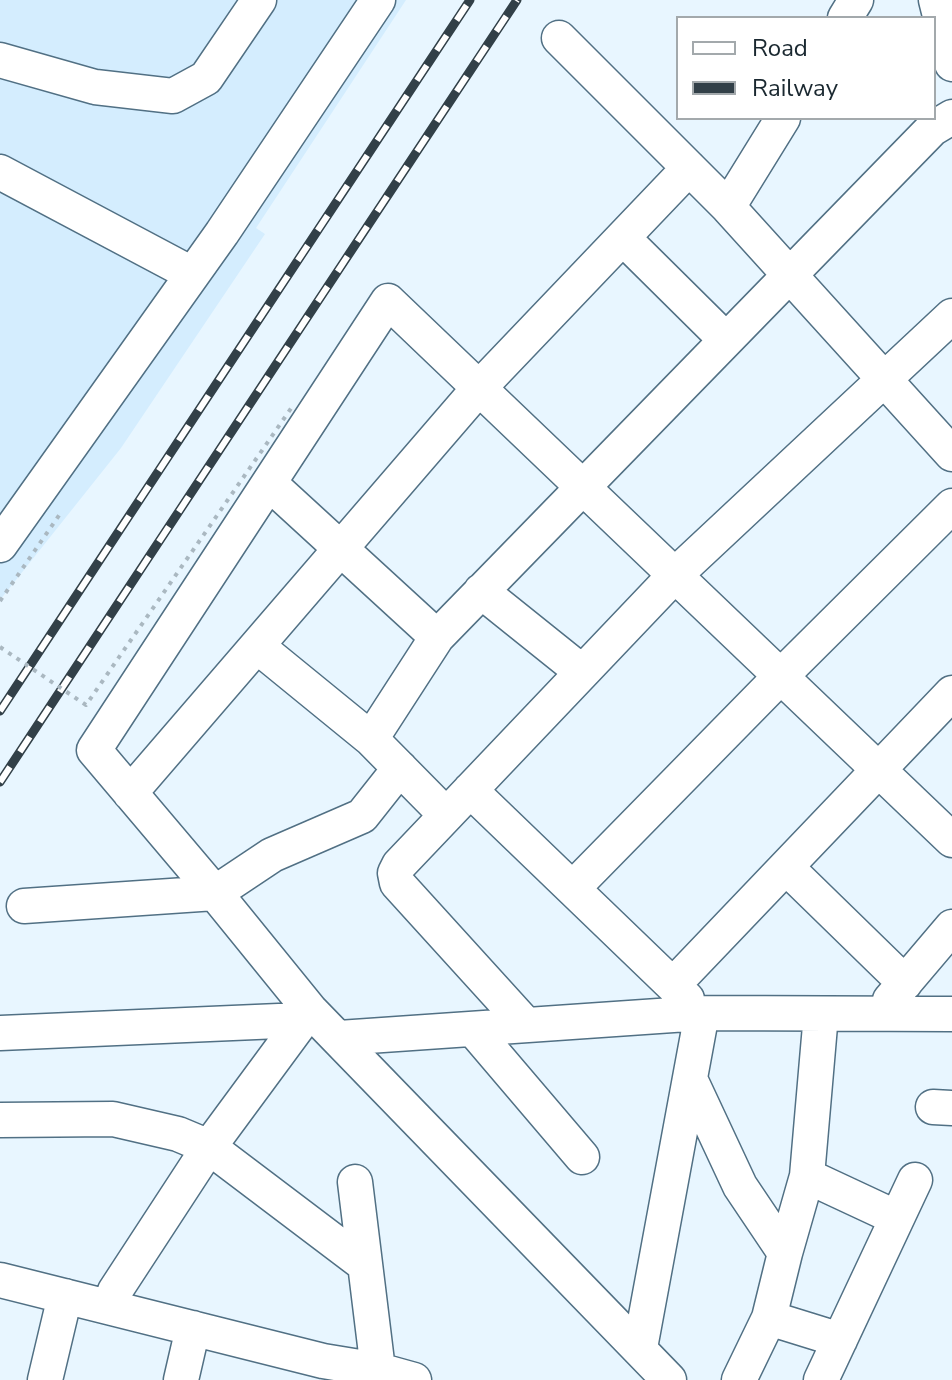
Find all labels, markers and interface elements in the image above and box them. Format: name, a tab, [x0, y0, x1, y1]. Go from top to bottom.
legend	[676, 16, 936, 120]
text: Road	[752, 32, 808, 64]
text: Railway	[752, 72, 838, 104]

